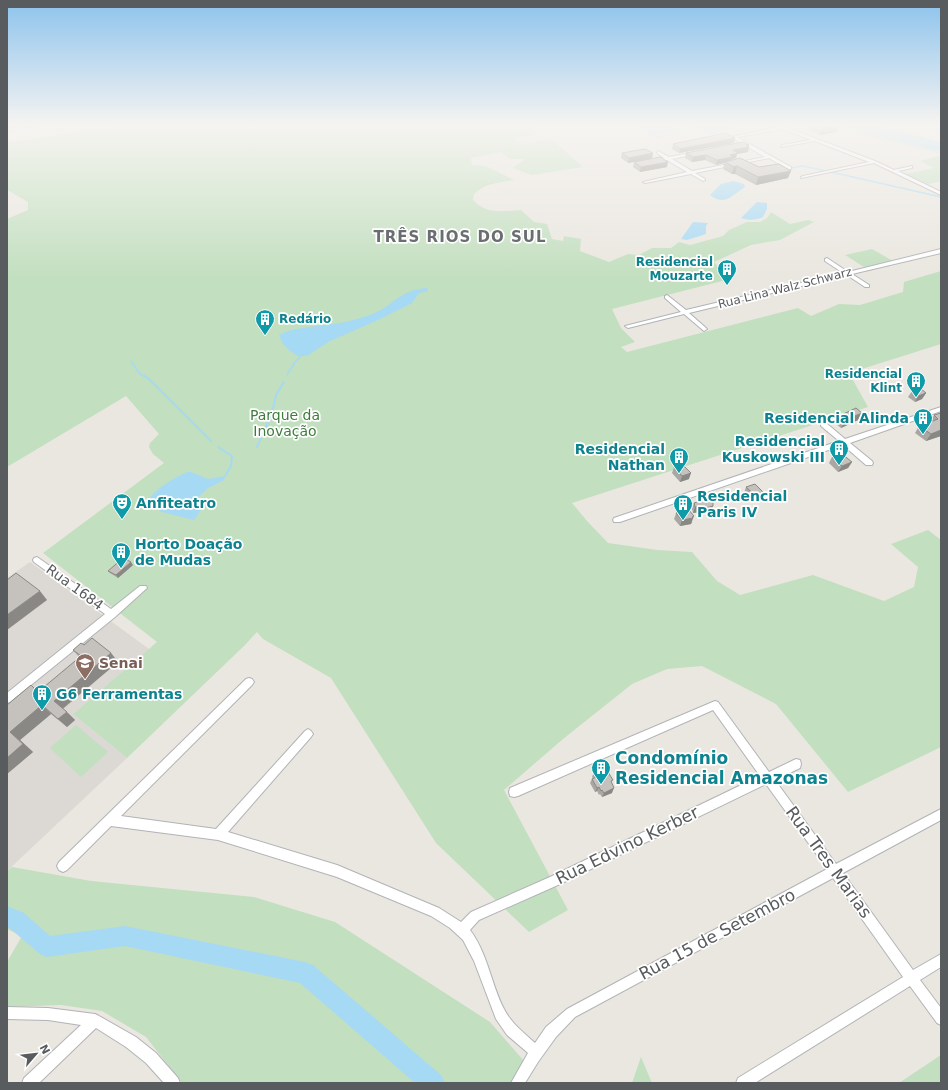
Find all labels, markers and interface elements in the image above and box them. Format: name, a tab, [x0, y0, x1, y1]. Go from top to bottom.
district label: TRÊS RIOS DO SUL	[374, 227, 546, 246]
place label: Residencial Mouzarte	[636, 255, 713, 283]
building icon: Residencial Mouzarte	[716, 258, 738, 286]
street label: Rua Lina Walz Schwarz	[717, 265, 853, 311]
building icon: Redário	[254, 308, 276, 336]
place label: Redário	[279, 312, 331, 326]
place label: Residencial Klint	[825, 367, 902, 395]
building icon: Residencial Klint	[905, 370, 927, 398]
park label: Parque da Inovação	[250, 407, 320, 439]
building icon: Residencial Alinda	[912, 407, 934, 435]
place label: Residencial Alinda	[764, 410, 909, 426]
place label: Residencial Kuskowski III	[722, 433, 825, 465]
building icon: Residencial Kuskowski III	[828, 438, 850, 466]
place label: Residencial Nathan	[575, 441, 665, 473]
building icon: Residencial Nathan	[668, 446, 690, 474]
place label: Residencial Paris IV	[697, 488, 787, 520]
theatre icon: Anfiteatro	[111, 492, 133, 520]
building icon: Residencial Paris IV	[672, 493, 694, 521]
place label: Anfiteatro	[136, 495, 216, 511]
place label: Horto Doação de Mudas	[135, 536, 243, 568]
building icon: Horto Doação de Mudas	[110, 541, 132, 569]
street label: Rua 1684	[43, 561, 107, 613]
school or university icon: Senai	[74, 652, 96, 680]
place label: Senai	[99, 655, 143, 671]
building icon: G6 Ferramentas	[31, 683, 53, 711]
place label: G6 Ferramentas	[56, 686, 182, 702]
place label: Condomínio Residencial Amazonas	[615, 748, 828, 788]
building icon: Condomínio Residencial Amazonas	[590, 757, 612, 785]
street label: Rua Edvino Kerber	[552, 802, 702, 888]
street label: Rua Tres Marias	[782, 802, 876, 922]
street label: Rua 15 de Setembro	[635, 884, 799, 984]
north arrow	[16, 1034, 56, 1074]
text: N	[36, 1042, 52, 1057]

